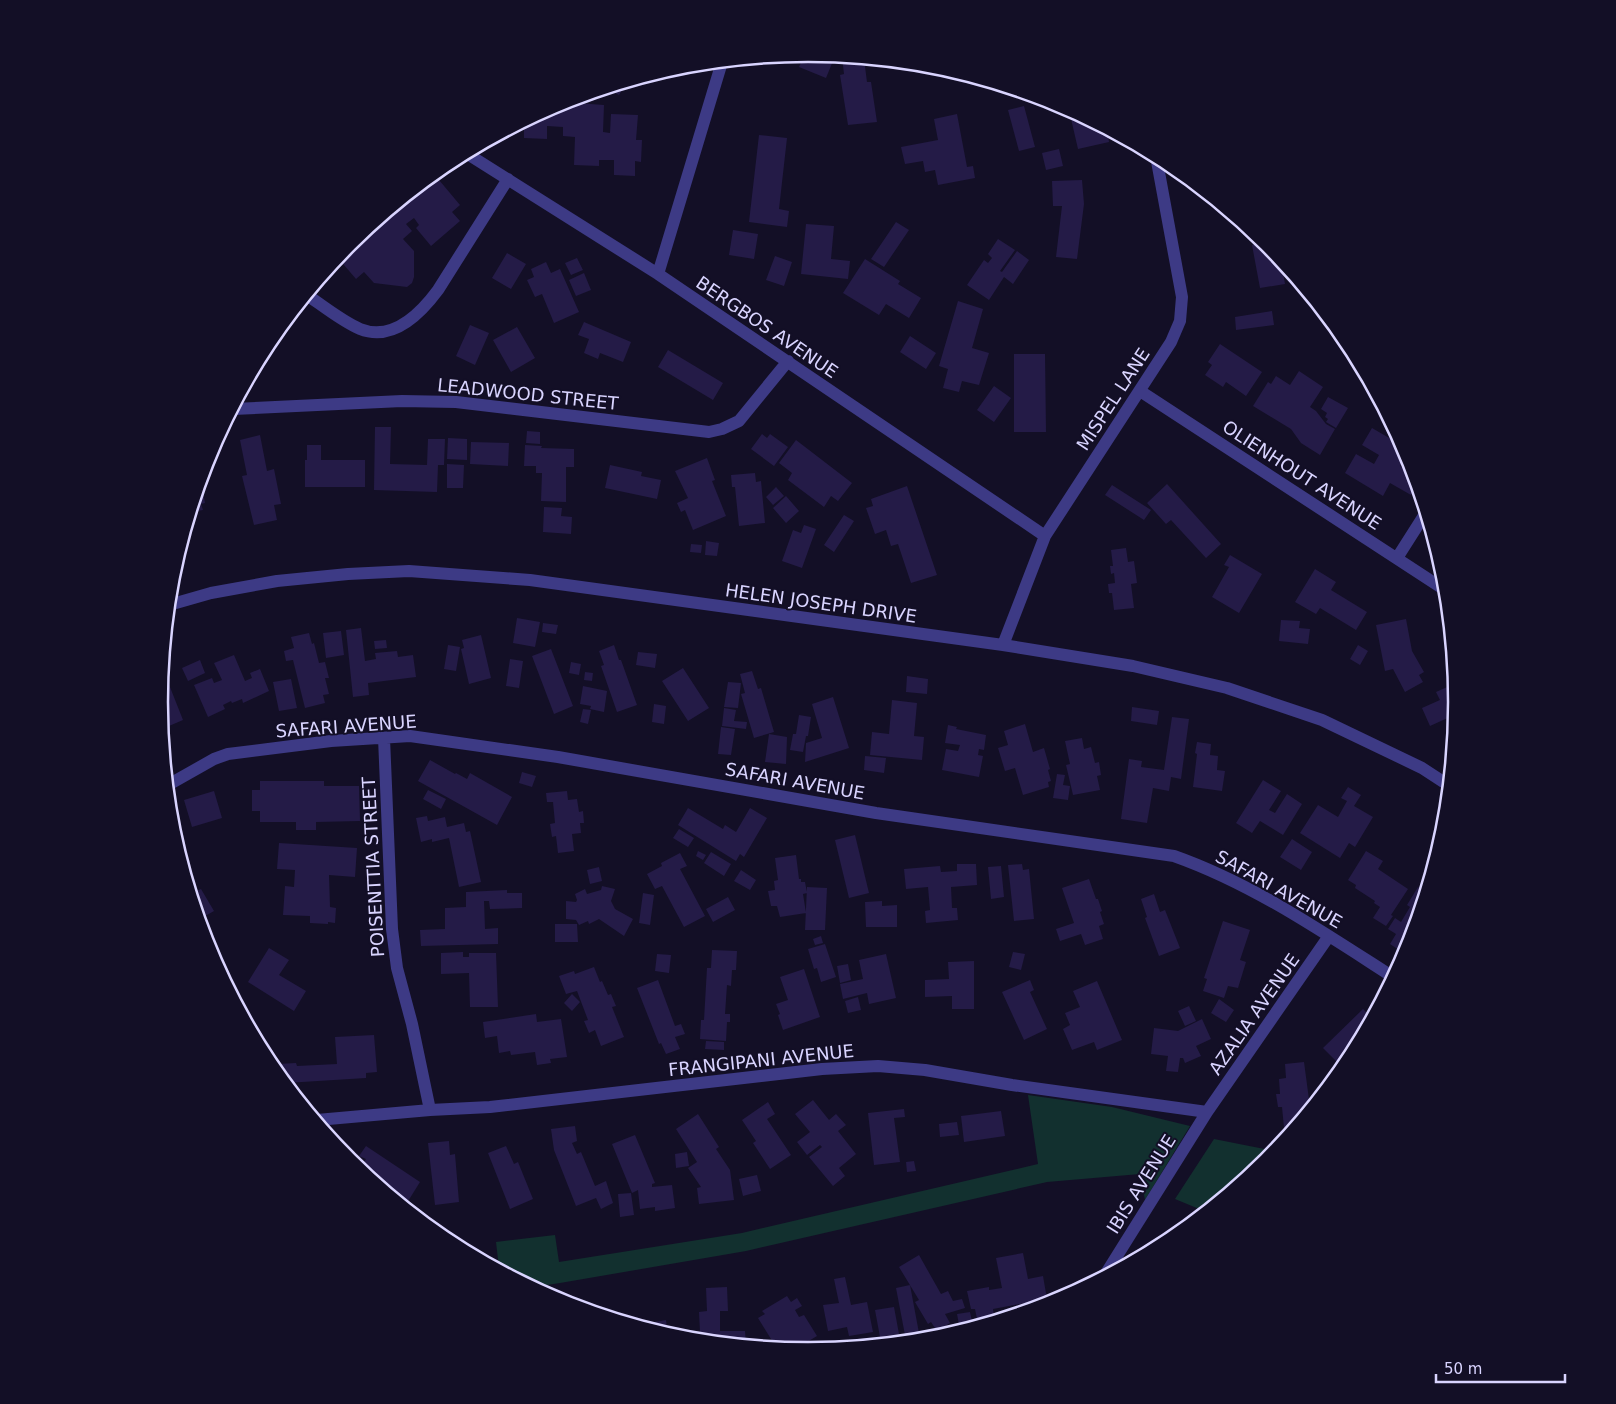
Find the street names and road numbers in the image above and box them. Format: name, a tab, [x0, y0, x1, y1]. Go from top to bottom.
street label: BERGBOS AVENUE	[692, 272, 842, 382]
street label: MISPEL LANE	[1072, 344, 1154, 454]
street label: LEADWOOD STREET	[436, 374, 621, 414]
street label: OLIENHOUT AVENUE	[1219, 416, 1385, 534]
street label: HELEN JOSEPH DRIVE	[724, 579, 918, 627]
street label: SAFARI AVENUE	[275, 711, 417, 741]
street label: SAFARI AVENUE	[724, 758, 866, 804]
street label: POISENTTIA STREET	[358, 775, 388, 958]
street label: SAFARI AVENUE	[1212, 846, 1346, 932]
street label: AZALIA AVENUE	[1204, 949, 1304, 1079]
street label: FRANGIPANI AVENUE	[667, 1040, 855, 1080]
street label: IBIS AVENUE	[1102, 1131, 1180, 1237]

